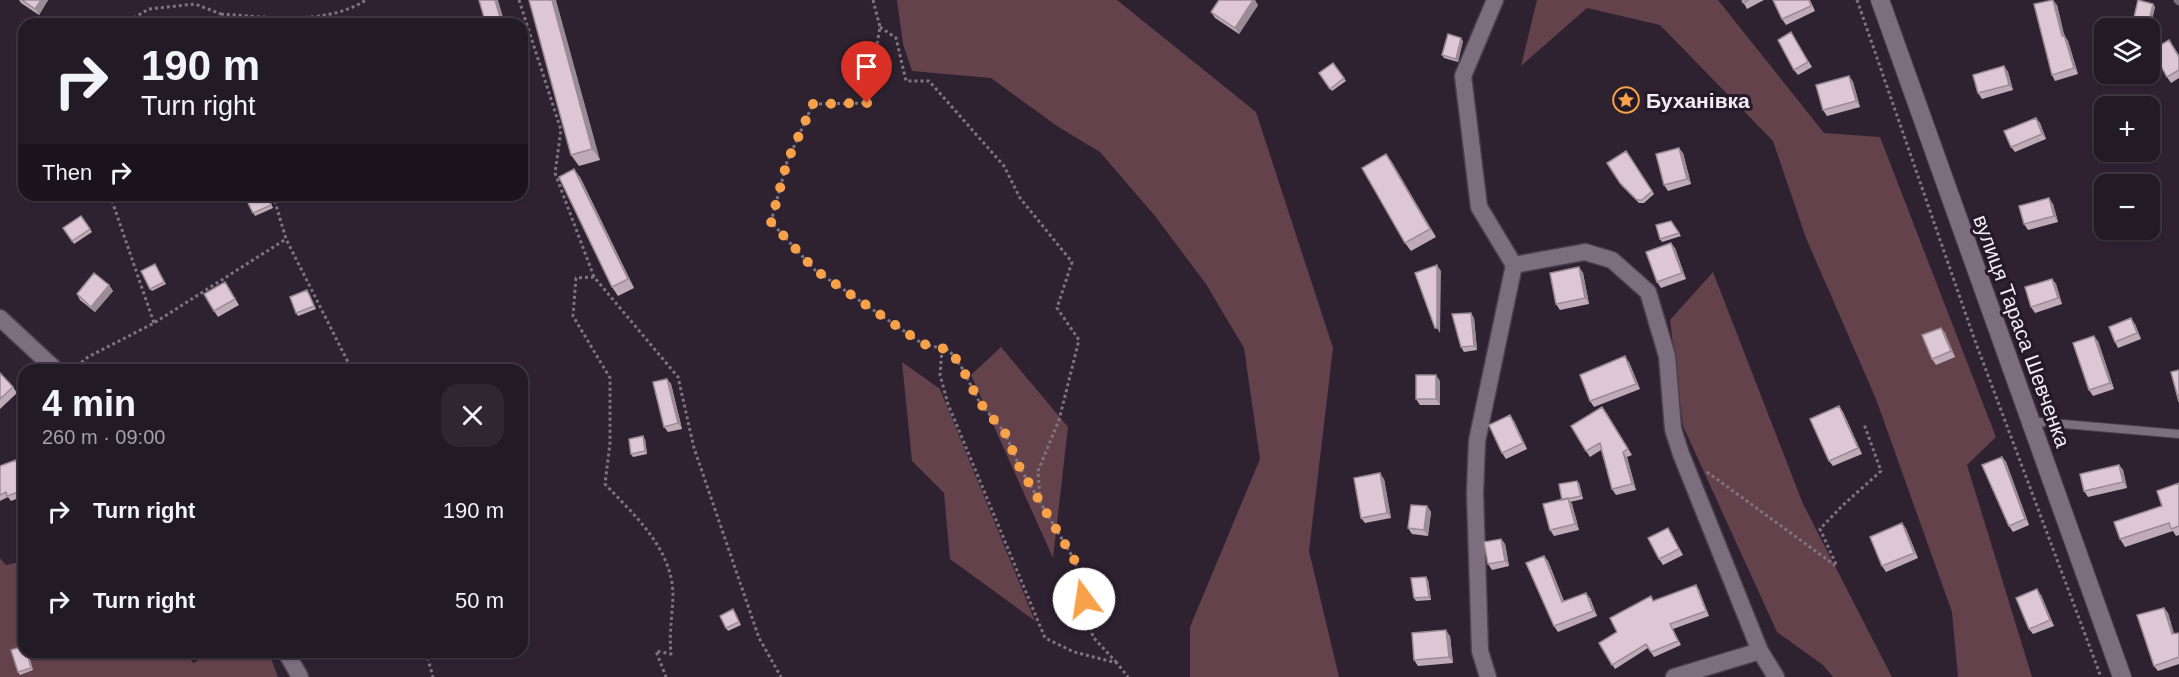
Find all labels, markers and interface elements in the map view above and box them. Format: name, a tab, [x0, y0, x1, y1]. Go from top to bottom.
map controls	[2094, 18, 2160, 240]
button: layers	[2094, 18, 2160, 84]
pin	[841, 41, 892, 103]
icon: right	[42, 42, 120, 120]
text: 190 m	[141, 42, 260, 89]
icon: arrive	[850, 50, 883, 83]
place icon: Буханівка	[1611, 85, 1641, 115]
place label: Буханівка	[1646, 89, 1750, 112]
text: Turn right	[141, 91, 256, 121]
button: +	[2094, 96, 2160, 162]
icon: right	[104, 156, 137, 189]
text: Then	[42, 160, 92, 185]
button: −	[2094, 174, 2160, 240]
street label: вулиця Тараса Шевченка	[1969, 212, 2075, 451]
text: 4 min	[42, 383, 136, 424]
button: close	[441, 384, 504, 447]
text: 260 m · 09:00	[42, 426, 165, 448]
icon: right	[42, 495, 75, 528]
text: Turn right	[93, 498, 195, 523]
text: 190 m	[443, 498, 504, 523]
position arrow	[1052, 567, 1116, 631]
icon: right	[42, 585, 75, 618]
text: Turn right	[93, 588, 195, 613]
text: 50 m	[455, 588, 504, 613]

